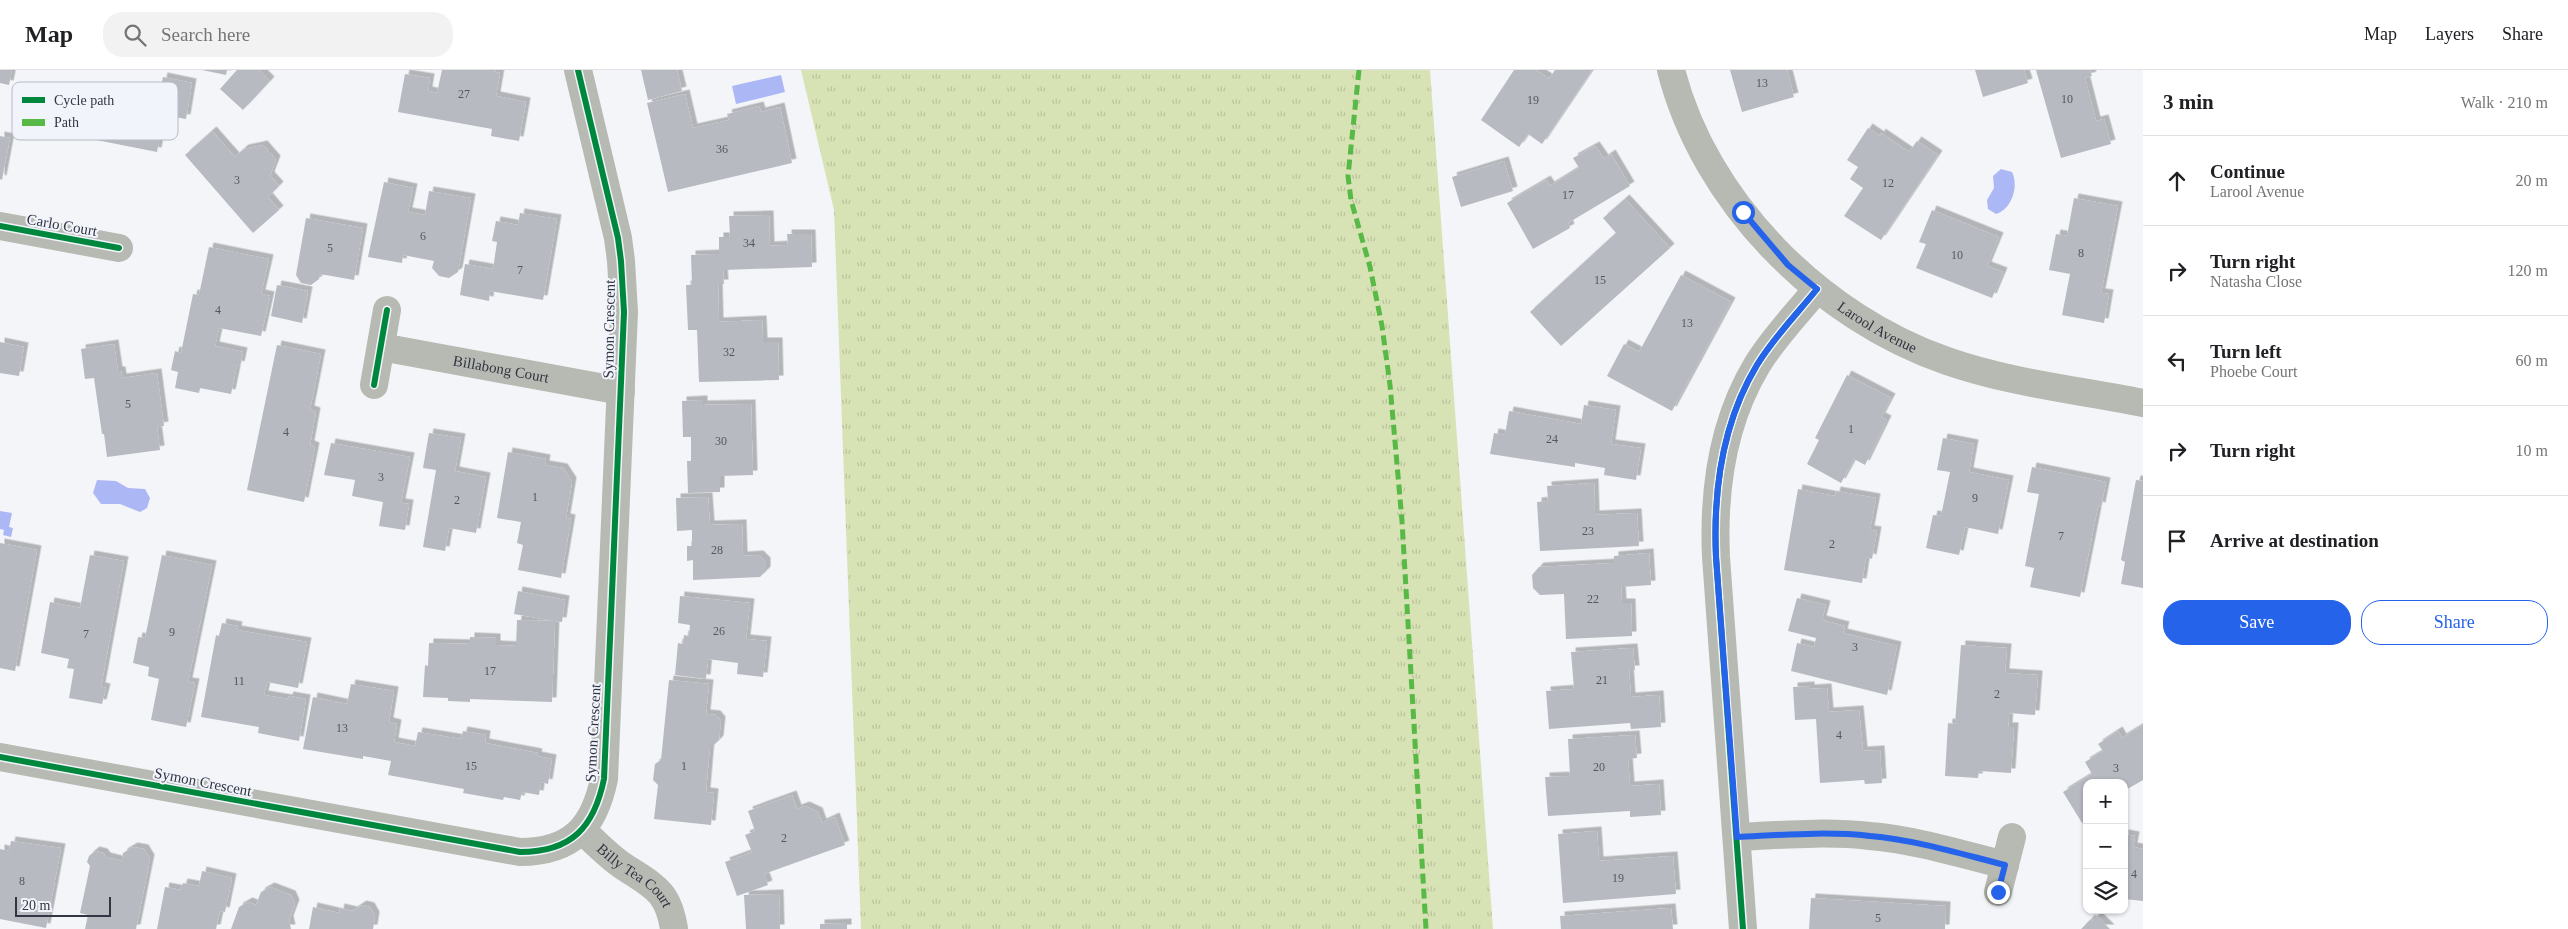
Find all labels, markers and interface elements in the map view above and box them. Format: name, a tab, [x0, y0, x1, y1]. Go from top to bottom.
search box	[103, 12, 453, 57]
text: Map	[25, 21, 73, 47]
icon: search	[121, 21, 149, 49]
text: Search here	[161, 24, 250, 45]
text: Map	[2364, 24, 2397, 44]
text: Layers	[2425, 24, 2474, 44]
text: Share	[2502, 24, 2543, 44]
house number: 13	[1756, 76, 1768, 90]
legend	[12, 82, 178, 140]
house number: 27	[458, 87, 470, 101]
text: 3 min	[2163, 90, 2214, 114]
house number: 10	[2061, 92, 2073, 106]
text: Cycle path	[54, 93, 114, 108]
house number: 19	[1527, 93, 1539, 107]
text: Walk · 210 m	[2461, 94, 2548, 111]
text: Path	[54, 115, 79, 130]
house number: 36	[716, 142, 728, 156]
text: Continue	[2210, 161, 2285, 182]
icon: ahead	[2163, 167, 2191, 195]
text: 20 m	[2516, 172, 2548, 189]
house number: 3	[234, 173, 240, 187]
house number: 12	[1882, 176, 1894, 190]
text: Larool Avenue	[2210, 183, 2304, 200]
house number: 17	[1562, 188, 1574, 202]
route start	[1732, 201, 1755, 224]
street label: Carlo Court	[26, 211, 99, 239]
house number: 6	[420, 229, 426, 243]
house number: 34	[743, 236, 755, 250]
house number: 5	[327, 241, 333, 255]
house number: 8	[2078, 246, 2084, 260]
house number: 10	[1951, 248, 1963, 262]
text: Turn right	[2210, 251, 2295, 272]
icon: right	[2163, 257, 2191, 285]
text: 120 m	[2508, 262, 2548, 279]
house number: 7	[517, 263, 523, 277]
house number: 15	[1594, 273, 1606, 287]
text: Natasha Close	[2210, 273, 2302, 290]
street label: Symon Crescent	[600, 279, 618, 379]
street label: Larool Avenue	[1835, 298, 1920, 356]
house number: 4	[215, 303, 221, 317]
house number: 13	[1681, 316, 1693, 330]
text: Turn left	[2210, 341, 2282, 362]
house number: 32	[723, 345, 735, 359]
icon: left	[2163, 347, 2191, 375]
street label: Billabong Court	[452, 352, 551, 386]
text: 60 m	[2516, 352, 2548, 369]
text: Phoebe Court	[2210, 363, 2298, 380]
house number: 5	[125, 397, 131, 411]
house number: 1	[1848, 422, 1854, 436]
house number: 4	[283, 425, 289, 439]
house number: 24	[1546, 432, 1558, 446]
house number: 30	[715, 434, 727, 448]
icon: right	[2163, 437, 2191, 465]
text: Turn right	[2210, 440, 2295, 461]
text: 10 m	[2516, 442, 2548, 459]
house number: 3	[378, 470, 384, 484]
house number: 1	[532, 490, 538, 504]
house number: 9	[1972, 491, 1978, 505]
house number: 2	[454, 493, 460, 507]
house number: 23	[1582, 524, 1594, 538]
icon: arrive	[2163, 527, 2191, 555]
house number: 7	[2058, 529, 2064, 543]
text: Arrive at destination	[2210, 530, 2379, 551]
house number: 2	[1829, 537, 1835, 551]
house number: 28	[711, 543, 723, 557]
house number: 22	[1587, 592, 1599, 606]
button: Save	[2163, 600, 2351, 645]
button: Share	[2361, 600, 2548, 645]
house number: 26	[713, 624, 725, 638]
house number: 9	[169, 625, 175, 639]
house number: 7	[83, 627, 89, 641]
house number: 3	[1852, 640, 1858, 654]
house number: 17	[484, 664, 496, 678]
house number: 21	[1596, 673, 1608, 687]
house number: 11	[233, 674, 245, 688]
street label: Symon Crescent	[582, 682, 604, 783]
house number: 2	[1994, 687, 2000, 701]
house number: 13	[336, 721, 348, 735]
house number: 4	[1836, 728, 1842, 742]
house number: 15	[465, 759, 477, 773]
house number: 1	[681, 759, 687, 773]
house number: 20	[1593, 760, 1605, 774]
house number: 3	[2113, 761, 2119, 775]
street label: Symon Crescent	[153, 765, 254, 799]
map controls	[2083, 779, 2128, 914]
button: +	[2083, 779, 2128, 824]
button: −	[2083, 824, 2128, 869]
house number: 2	[781, 831, 787, 845]
street label: Billy Tea Court	[594, 840, 676, 911]
house number: 4	[2131, 867, 2137, 881]
button: layers	[2083, 869, 2128, 914]
house number: 19	[1612, 871, 1624, 885]
house number: 8	[19, 874, 25, 888]
route end	[1987, 881, 2010, 904]
scale bar	[15, 894, 111, 917]
text: 20 m	[22, 898, 50, 913]
house number: 5	[1875, 911, 1881, 925]

